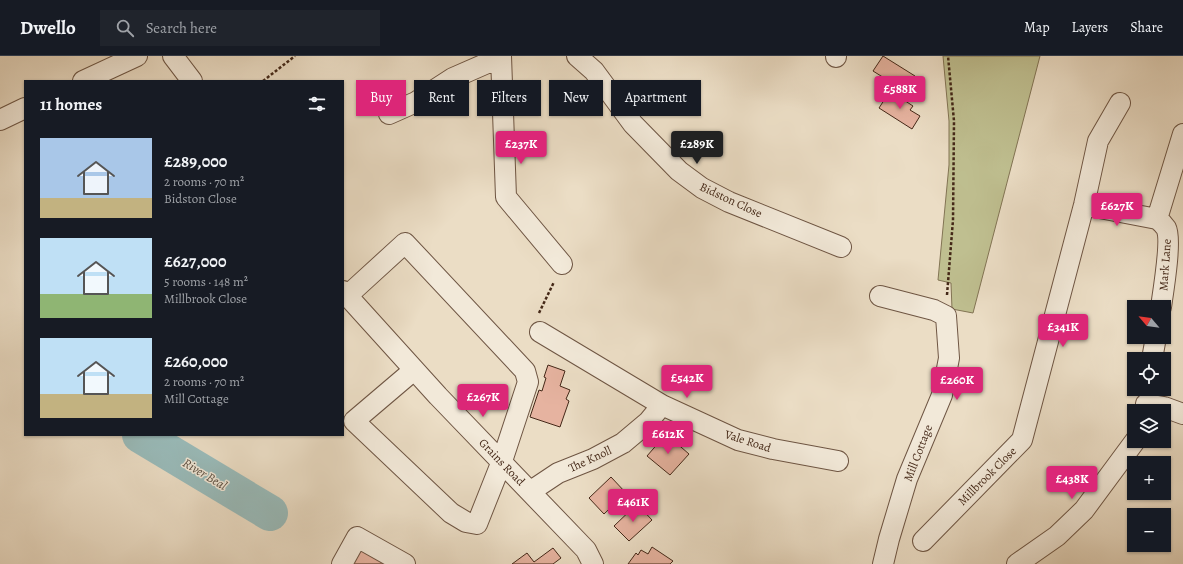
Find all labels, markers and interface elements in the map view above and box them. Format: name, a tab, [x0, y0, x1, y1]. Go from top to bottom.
search box	[100, 10, 380, 46]
text: Dwello	[20, 15, 76, 41]
icon: search	[114, 17, 136, 39]
text: Search here	[146, 18, 217, 38]
text: Map	[1024, 18, 1050, 37]
text: Layers	[1072, 18, 1108, 37]
text: Share	[1130, 18, 1163, 37]
pin: £588K	[872, 76, 928, 110]
chip: Buy	[356, 80, 406, 116]
chip: Rent	[414, 80, 469, 116]
chip: Filters	[477, 80, 541, 116]
chip: New	[549, 80, 603, 116]
chip: Apartment	[611, 80, 701, 116]
text: £588K	[883, 80, 917, 97]
text: 11 homes	[40, 93, 102, 116]
icon: filters	[306, 93, 328, 115]
pin: £237K	[493, 131, 549, 165]
pin: £289K	[669, 131, 725, 165]
text: £237K	[505, 135, 537, 152]
text: £289K	[680, 135, 714, 152]
text: £289,000	[164, 150, 227, 173]
icon: home	[72, 154, 120, 202]
text: 2 rooms · 70 m²	[164, 173, 244, 190]
street label: Bidston Close	[697, 179, 765, 221]
text: Bidston Close	[164, 190, 237, 207]
pin: £627K	[1089, 193, 1145, 227]
text: £627K	[1100, 197, 1134, 214]
street label: Mark Lane	[1155, 238, 1175, 292]
text: £627,000	[164, 250, 226, 273]
icon: home	[72, 254, 120, 302]
text: 5 rooms · 148 m²	[164, 273, 248, 290]
text: Millbrook Close	[164, 290, 247, 307]
north arrow	[1127, 300, 1171, 344]
map controls	[1127, 300, 1171, 552]
pin: £341K	[1035, 314, 1091, 348]
text: £341K	[1047, 318, 1079, 335]
text: £260,000	[164, 350, 228, 373]
button: locate	[1127, 352, 1171, 396]
icon: home	[72, 354, 120, 402]
pin: £542K	[659, 365, 715, 399]
pin: £260K	[929, 367, 985, 401]
text: £542K	[670, 369, 704, 386]
text: £260K	[940, 371, 974, 388]
text: 2 rooms · 70 m²	[164, 373, 244, 390]
pin: £267K	[455, 384, 511, 418]
text: £267K	[466, 388, 500, 405]
text: Mill Cottage	[164, 390, 229, 407]
button: layers	[1127, 404, 1171, 448]
pin: £612K	[640, 421, 696, 455]
street label: Mill Cottage	[900, 422, 936, 484]
text: £612K	[652, 425, 684, 442]
street label: Vale Road	[722, 426, 774, 456]
street label: Grains Road	[475, 435, 529, 490]
street label: The Knoll	[566, 442, 614, 476]
street label: Millbrook Close	[954, 443, 1020, 509]
water label: River Beal	[180, 454, 231, 494]
button: +	[1127, 456, 1171, 500]
pin: £438K	[1044, 466, 1100, 500]
text: £438K	[1055, 470, 1089, 487]
pin: £461K	[605, 489, 661, 523]
text: £461K	[617, 493, 649, 510]
button: −	[1127, 508, 1171, 552]

